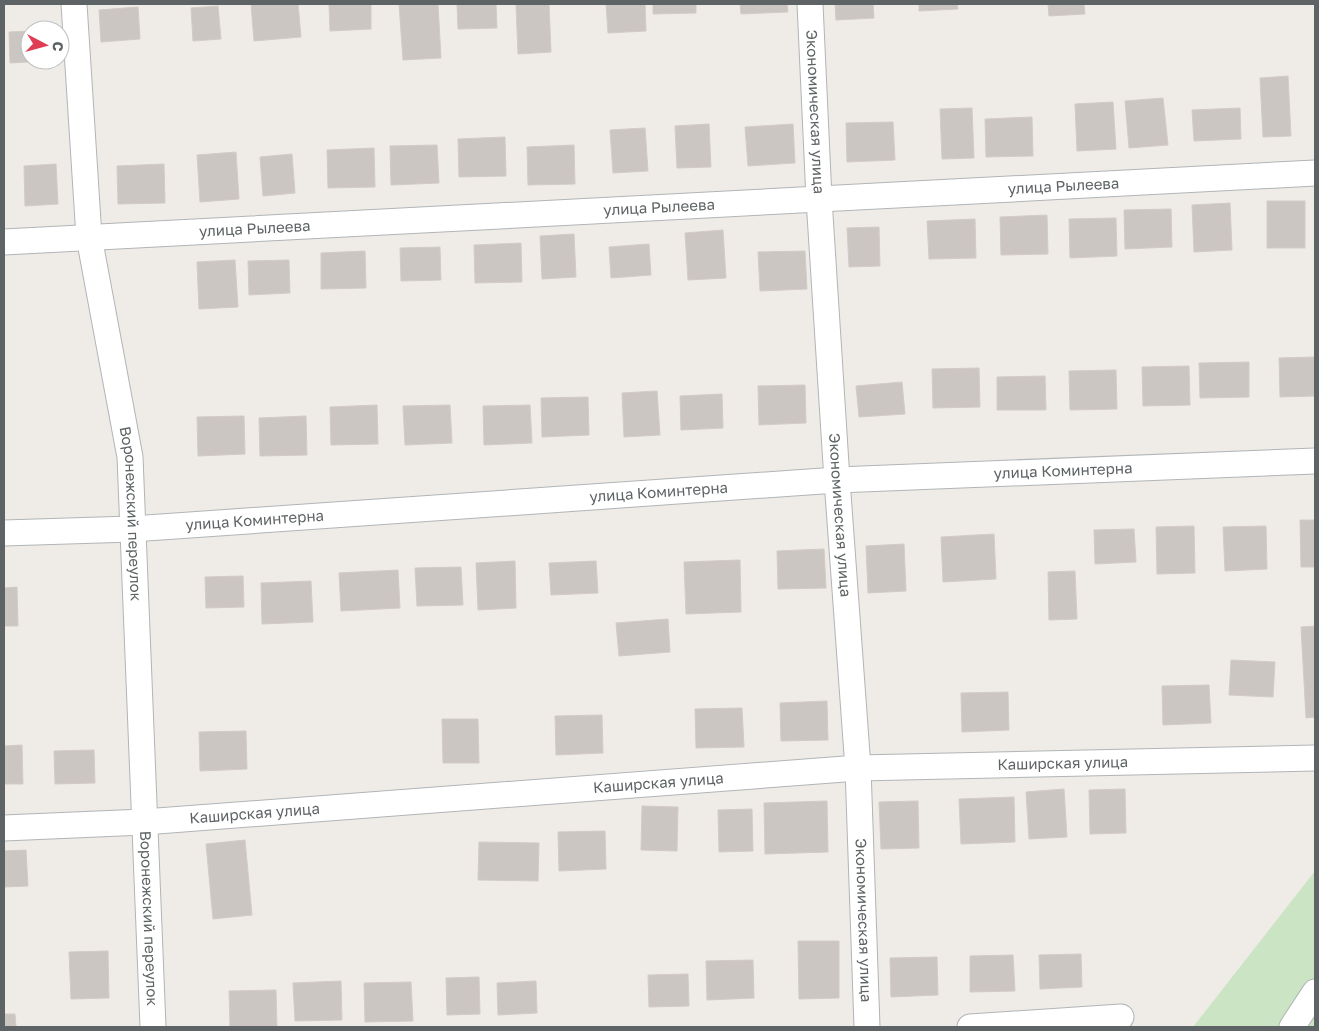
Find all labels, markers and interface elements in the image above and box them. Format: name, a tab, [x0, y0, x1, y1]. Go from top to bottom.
north arrow	[20, 20, 70, 70]
street label: Экономическая улица	[803, 29, 829, 194]
text: С	[49, 41, 67, 52]
street label: улица Рылеева	[1007, 173, 1120, 197]
street label: улица Рылеева	[603, 195, 715, 218]
street label: улица Рылеева	[198, 216, 311, 240]
street label: Воронежский переулок	[116, 425, 146, 602]
street label: Экономическая улица	[826, 433, 856, 598]
street label: улица Коминтерна	[993, 458, 1133, 482]
street label: улица Коминтерна	[589, 478, 728, 505]
street label: улица Коминтерна	[185, 506, 324, 533]
street label: Каширская улица	[997, 752, 1128, 773]
street label: Каширская улица	[592, 768, 724, 796]
street label: Каширская улица	[189, 799, 320, 827]
street label: Воронежский переулок	[137, 830, 162, 1007]
street label: Экономическая улица	[852, 838, 876, 1003]

